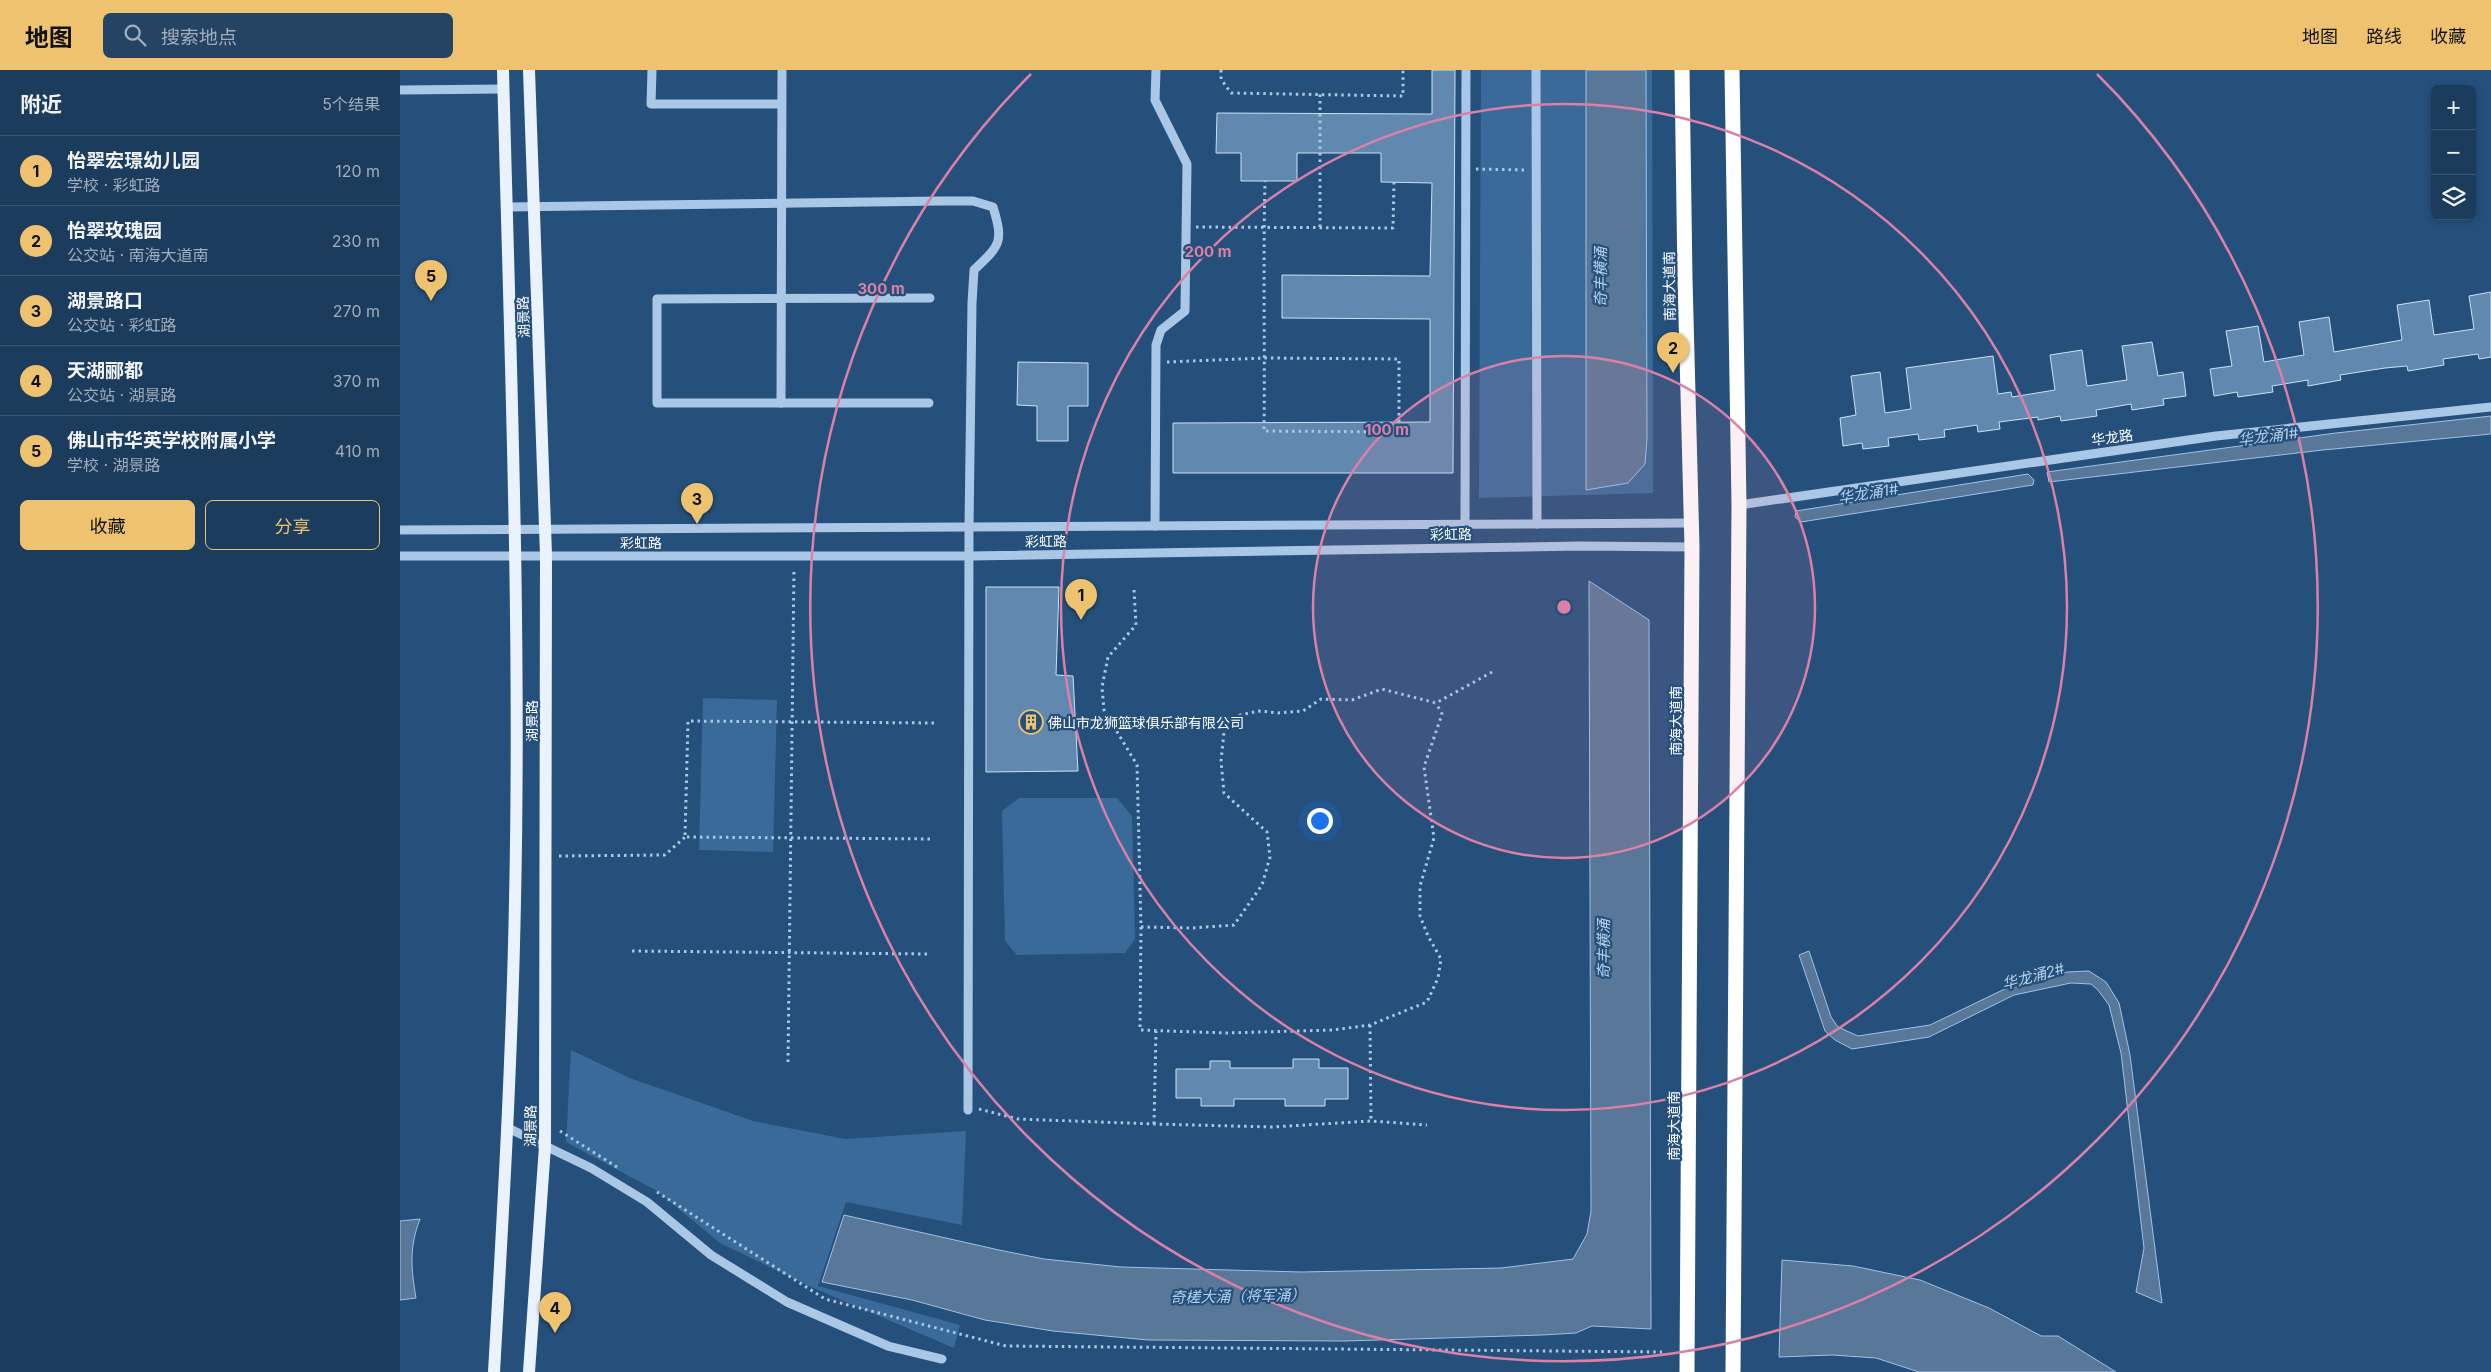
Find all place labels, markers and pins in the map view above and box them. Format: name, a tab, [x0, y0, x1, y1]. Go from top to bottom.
pin: 5	[415, 260, 447, 301]
pin: 2	[1657, 332, 1689, 373]
pin: 3	[681, 483, 713, 524]
pin: 1	[1065, 579, 1097, 620]
centre of rings	[1555, 598, 1573, 616]
building icon: 佛山市龙狮篮球俱乐部有限公司	[1018, 709, 1044, 735]
place label: 佛山市龙狮篮球俱乐部有限公司	[1048, 714, 1244, 731]
pin: 4	[539, 1292, 571, 1333]

